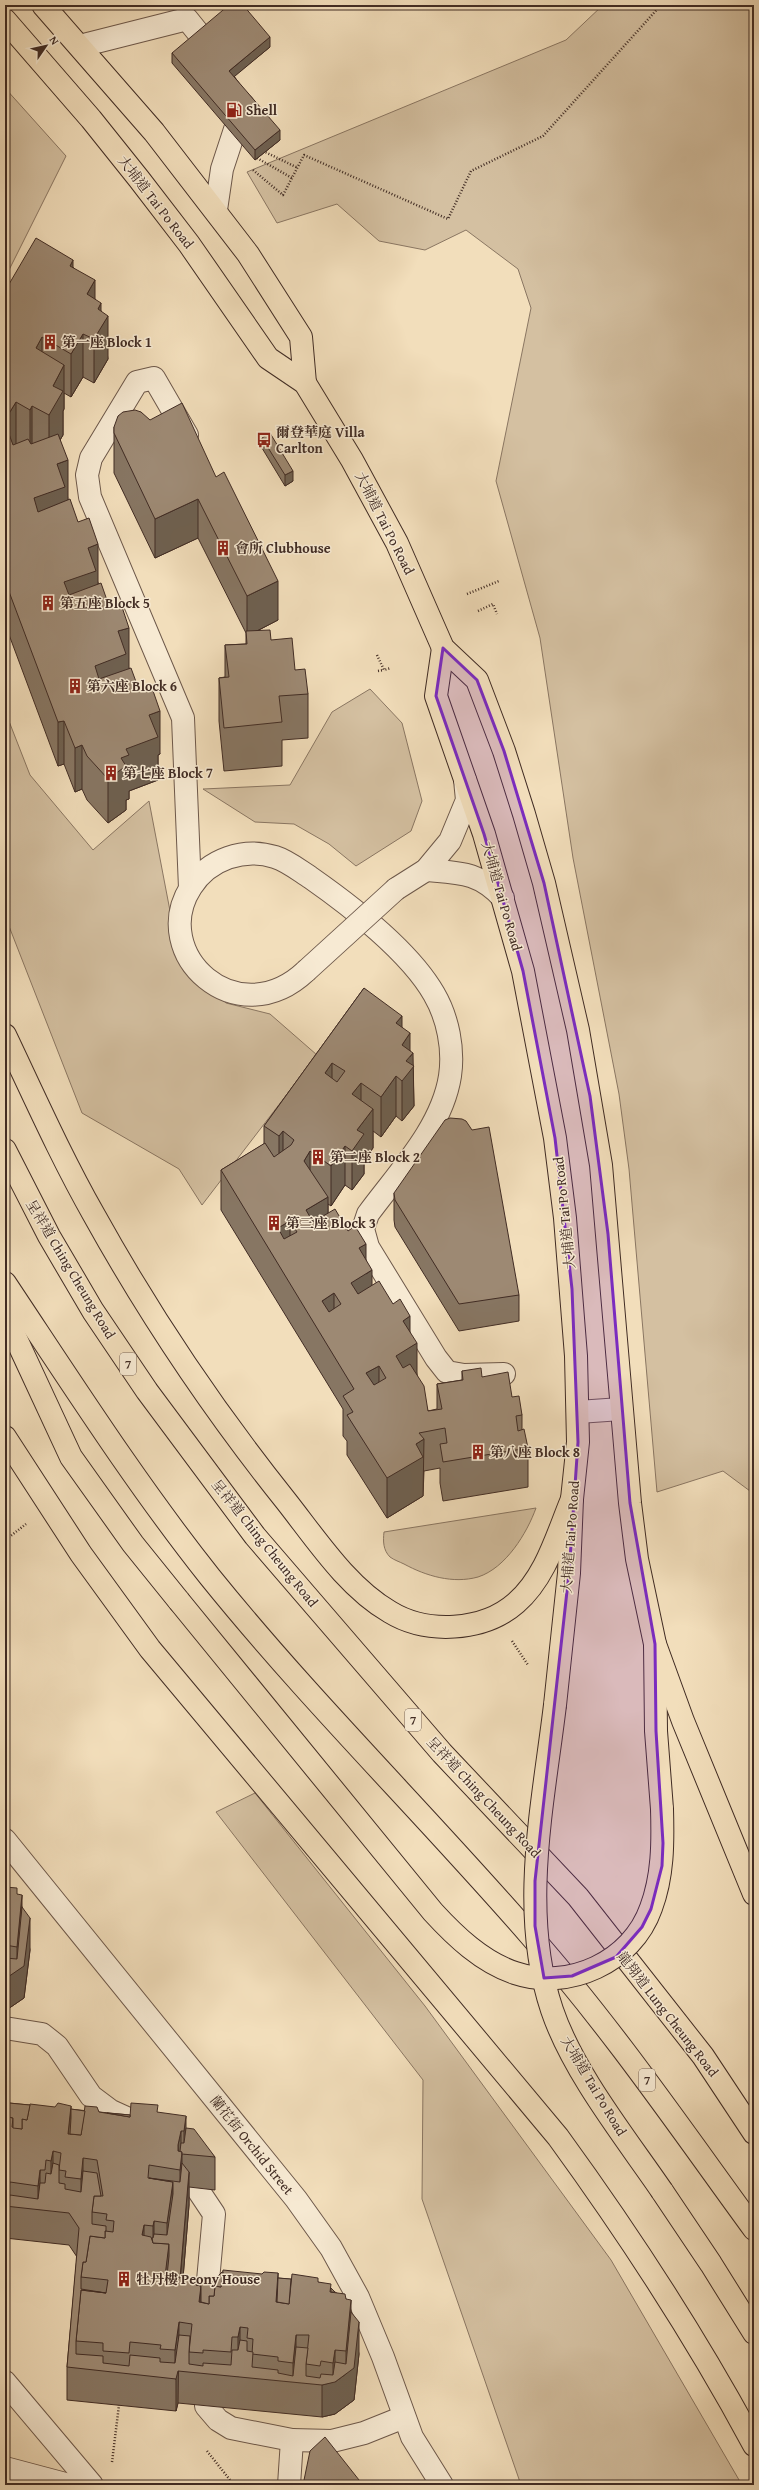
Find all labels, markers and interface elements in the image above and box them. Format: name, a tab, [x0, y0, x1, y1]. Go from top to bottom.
north arrow	[26, 26, 66, 66]
text: N	[46, 33, 63, 48]
place label: Shell	[246, 100, 278, 120]
fuel station icon: Shell	[225, 101, 243, 119]
street label: 大埔道 Tai Po Road	[113, 151, 199, 253]
place label: 第一座 Block 1	[62, 332, 152, 352]
building icon: 第一座 Block 1	[41, 333, 59, 351]
place label: 爾登華庭 Villa Carlton	[276, 422, 365, 458]
bus stop icon: 爾登華庭 Villa Carlton	[255, 431, 273, 449]
street label: 大埔道 Tai Po Road	[350, 468, 420, 578]
place label: 會所 Clubhouse	[235, 538, 331, 558]
building icon: 會所 Clubhouse	[214, 539, 232, 557]
place label: 第五座 Block 5	[60, 593, 150, 613]
building icon: 第五座 Block 5	[39, 594, 57, 612]
place label: 第六座 Block 6	[87, 676, 177, 696]
building icon: 第六座 Block 6	[66, 677, 84, 695]
place label: 第七座 Block 7	[123, 763, 213, 783]
building icon: 第七座 Block 7	[102, 764, 120, 782]
street label: 大埔道 Tai Po Road	[477, 839, 527, 954]
place label: 第二座 Block 2	[330, 1147, 420, 1167]
building icon: 第二座 Block 2	[309, 1148, 327, 1166]
street label: 大埔道 Tai Po Road	[548, 1155, 580, 1270]
street label: 呈祥道 Ching Cheung Road	[21, 1196, 121, 1343]
place label: 第三座 Block 3	[286, 1213, 376, 1233]
building icon: 第三座 Block 3	[265, 1214, 283, 1232]
road number: 7	[120, 1353, 136, 1375]
place label: 第八座 Block 8	[490, 1442, 580, 1462]
building icon: 第八座 Block 8	[469, 1443, 487, 1461]
street label: 呈祥道 Ching Cheung Road	[207, 1475, 323, 1612]
street label: 大埔道 Tai Po Road	[556, 1479, 584, 1594]
road number: 7	[405, 1709, 421, 1731]
street label: 呈祥道 Ching Cheung Road	[422, 1732, 546, 1862]
street label: 龍翔道 Lung Cheung Road	[613, 1947, 724, 2081]
street label: 大埔道 Tai Po Road	[556, 2032, 632, 2140]
road number: 7	[639, 2069, 655, 2091]
street label: 蘭花街 Orchid Street	[206, 2091, 298, 2199]
place label: 牡丹樓 Peony House	[136, 2269, 260, 2289]
building icon: 牡丹樓 Peony House	[115, 2270, 133, 2288]

